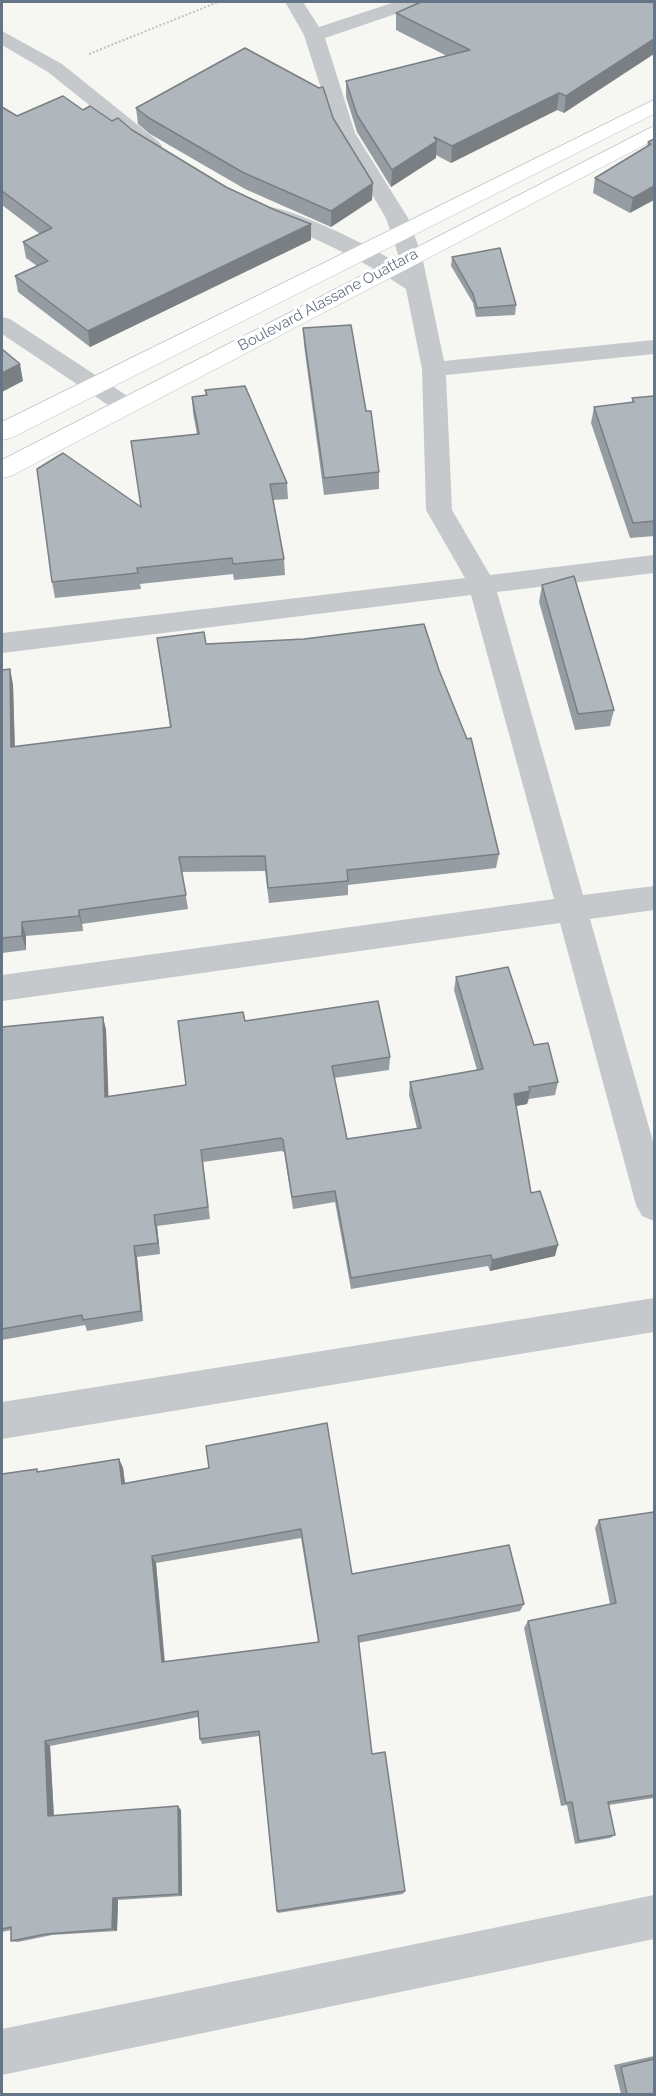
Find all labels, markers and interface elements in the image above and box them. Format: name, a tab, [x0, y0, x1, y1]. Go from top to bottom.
street label: Boulevard Alassane Ouattara	[235, 245, 421, 355]

